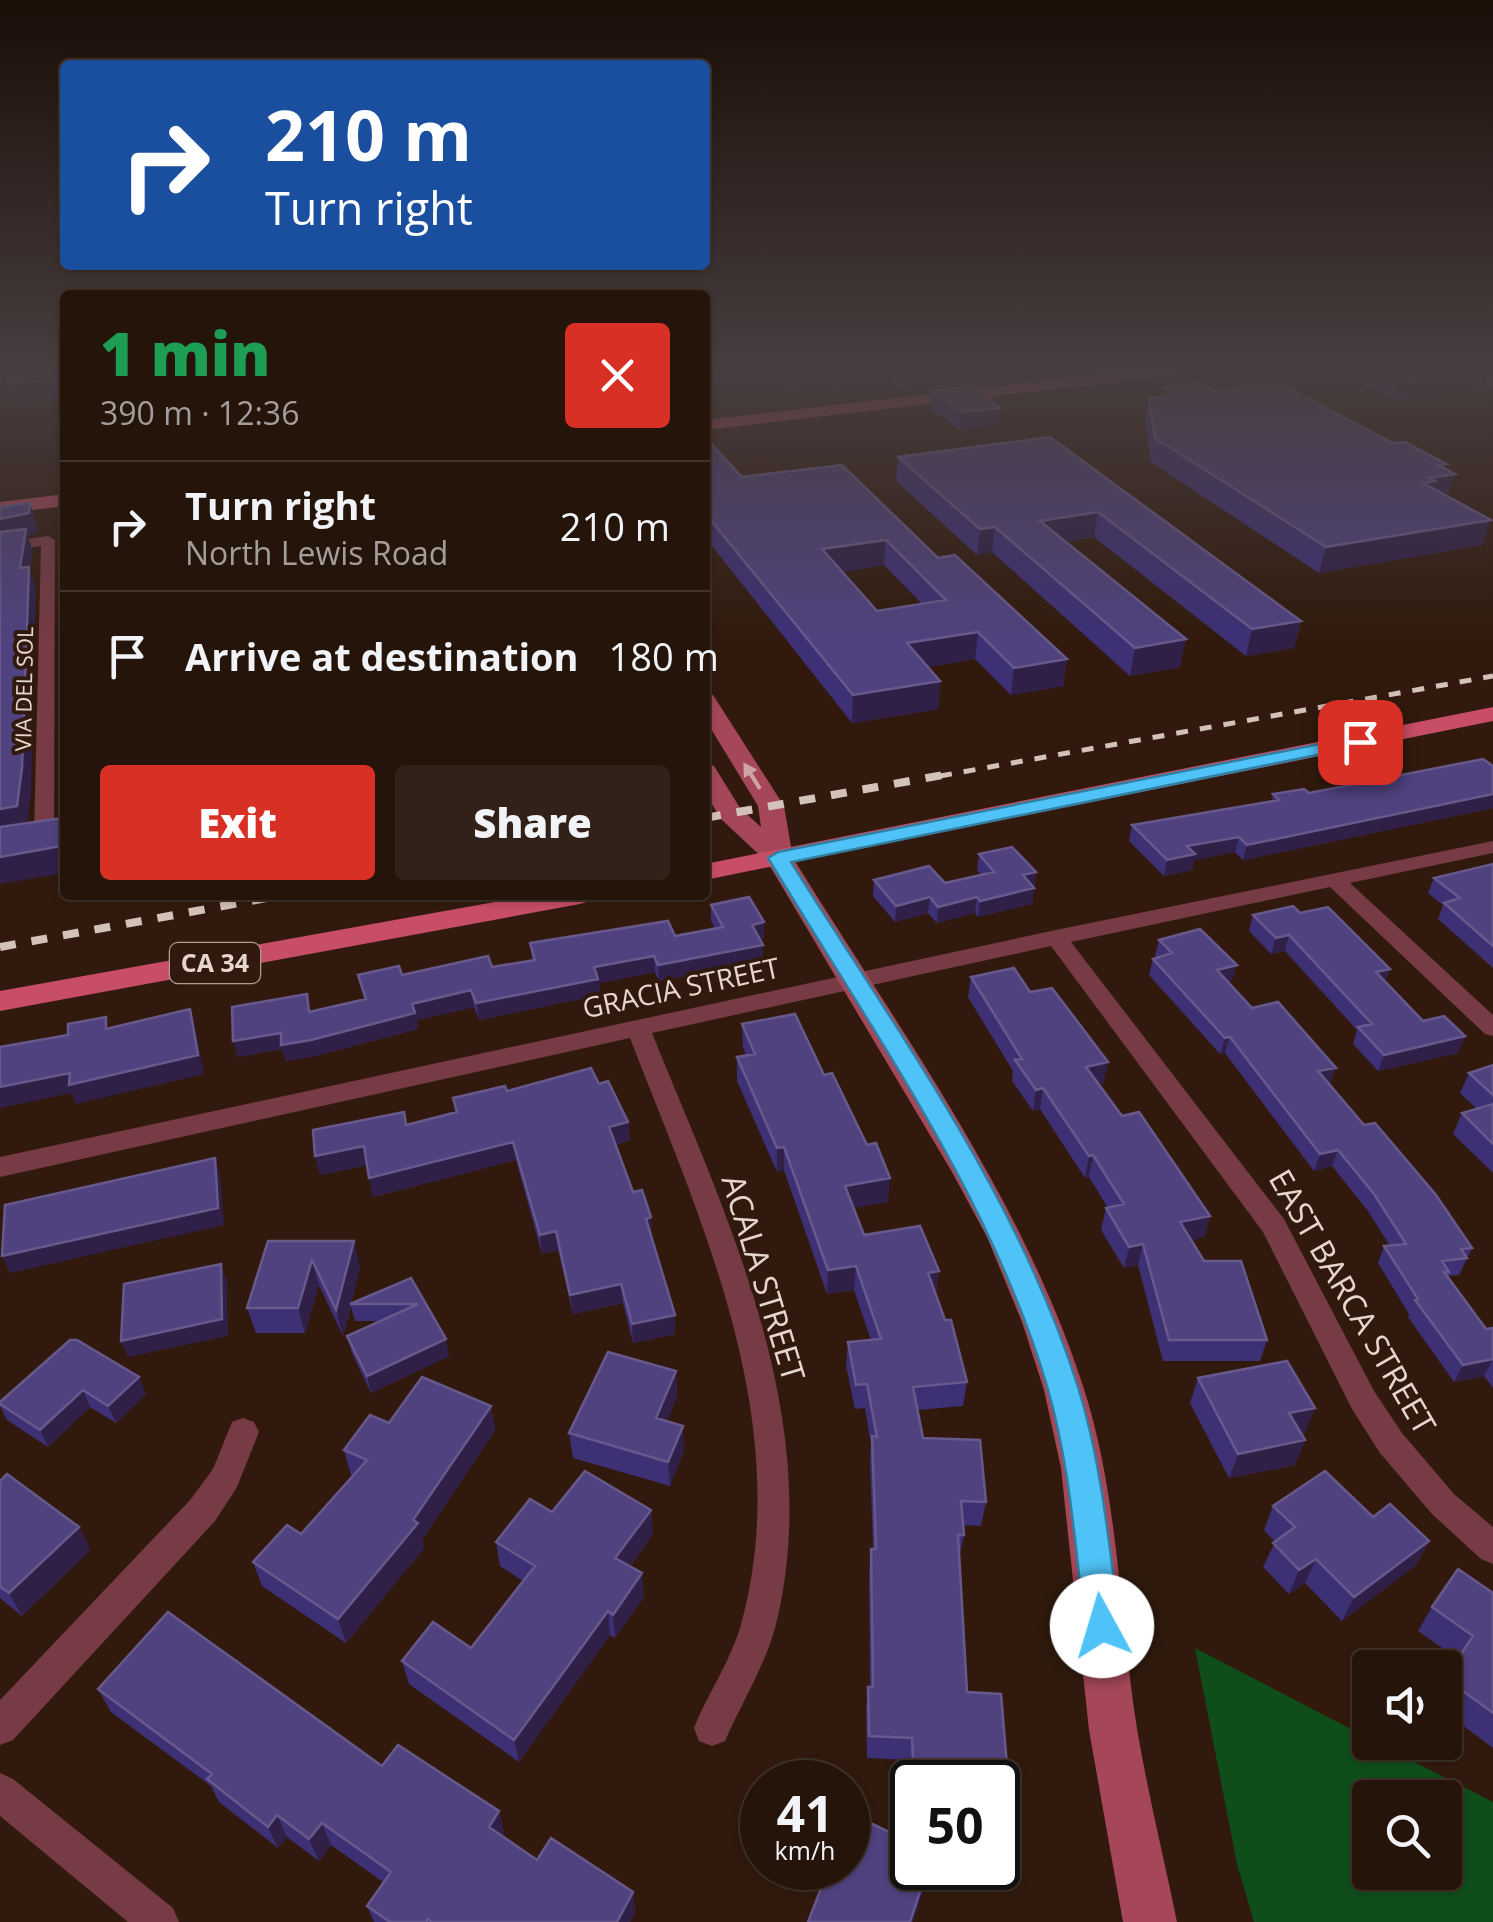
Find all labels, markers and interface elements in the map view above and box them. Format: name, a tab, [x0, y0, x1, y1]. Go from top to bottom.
text: 210 m	[265, 86, 472, 182]
icon: right	[100, 100, 230, 230]
text: Turn right	[265, 177, 473, 238]
text: 1 min	[100, 312, 270, 394]
button: close	[565, 323, 670, 428]
text: 390 m · 12:36	[100, 391, 299, 434]
text: Turn right	[185, 479, 376, 531]
icon: right	[100, 499, 155, 554]
text: 210 m	[560, 500, 670, 552]
text: North Lewis Road	[185, 531, 448, 574]
street label: VIA DEL SOL	[7, 626, 39, 752]
icon: arrive	[100, 629, 155, 684]
text: Arrive at destination	[185, 630, 579, 682]
text: 180 m	[609, 630, 719, 682]
pin	[1318, 700, 1403, 785]
icon: arrive	[1333, 715, 1388, 770]
one-way arrow	[743, 762, 761, 789]
button: Exit	[100, 765, 375, 880]
button: Share	[395, 765, 670, 880]
road number: CA 34	[170, 943, 260, 983]
street label: GRACIA STREET	[579, 947, 783, 1026]
street label: EAST BARCA STREET	[1260, 1161, 1447, 1442]
street label: ACALA STREET	[713, 1169, 816, 1387]
position arrow	[1050, 1574, 1154, 1678]
map controls	[1352, 1650, 1462, 1890]
button: sound	[1352, 1650, 1462, 1760]
speed limit sign: 50	[890, 1760, 1020, 1890]
text: 41	[776, 1779, 834, 1847]
button: search	[1352, 1780, 1462, 1890]
text: km/h	[775, 1833, 835, 1867]

